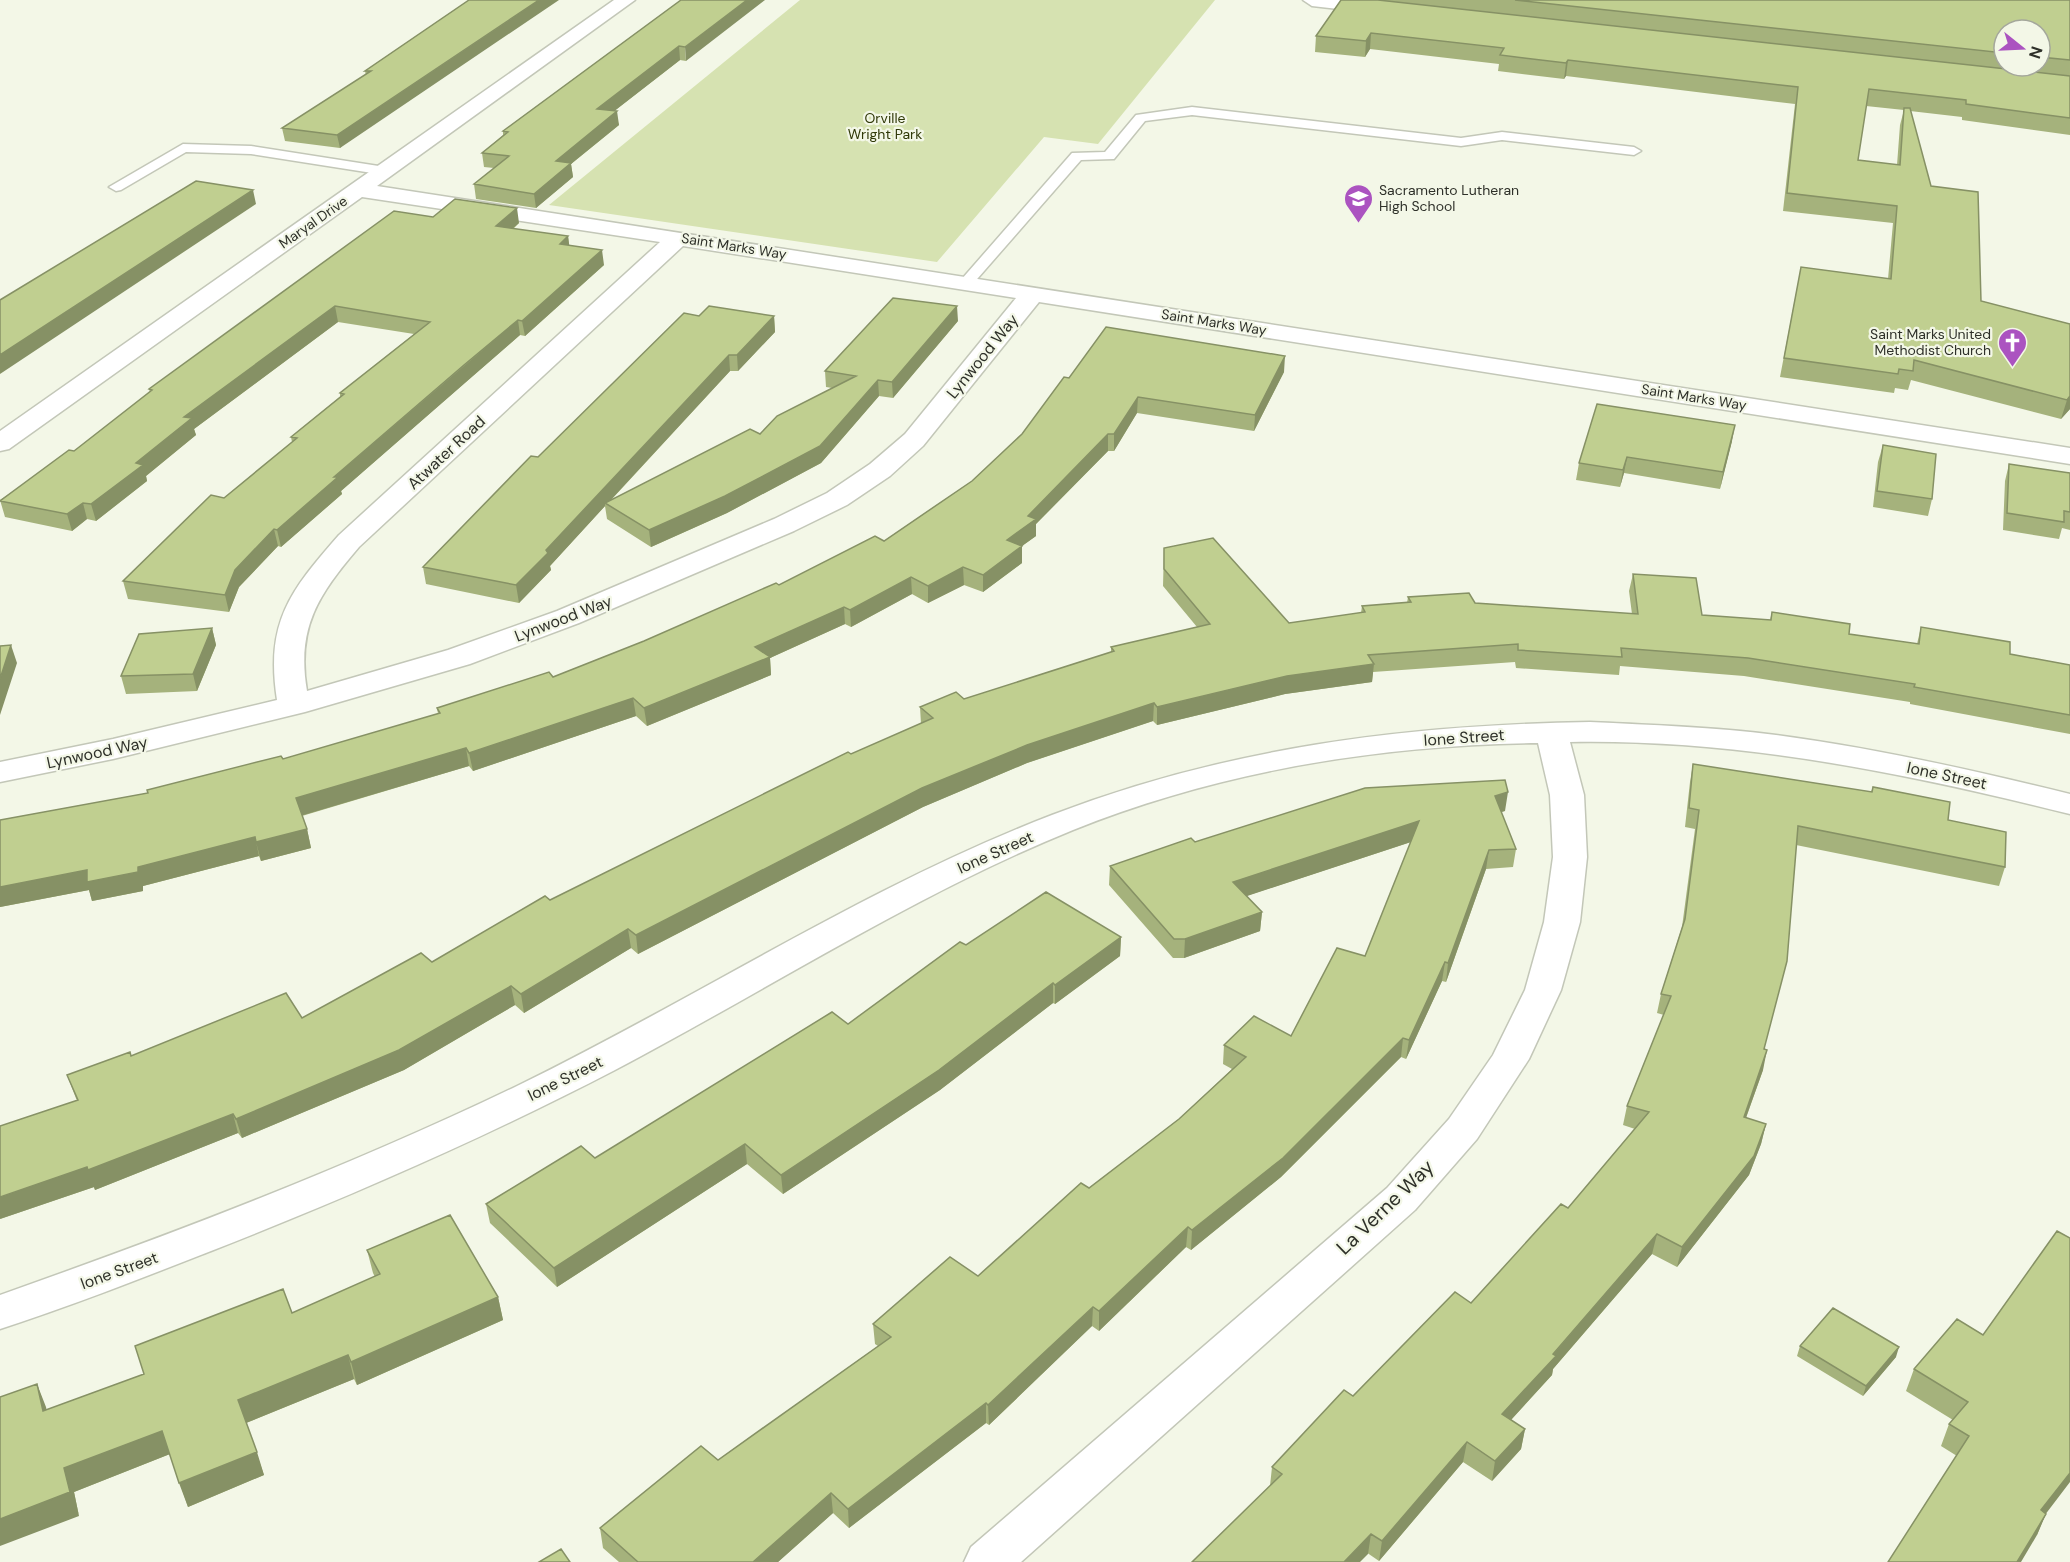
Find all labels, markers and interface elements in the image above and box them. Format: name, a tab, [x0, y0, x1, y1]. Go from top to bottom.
north arrow	[1992, 18, 2052, 78]
text: N	[2024, 44, 2048, 61]
park label: Orville Wright Park	[848, 109, 922, 143]
place label: Sacramento Lutheran High School	[1379, 181, 1519, 215]
school or university icon: Sacramento Lutheran High School	[1342, 182, 1374, 224]
street label: Maryal Drive	[275, 192, 351, 252]
street label: Saint Marks Way	[680, 229, 788, 263]
street label: Saint Marks Way	[1160, 305, 1268, 339]
street label: Lynwood Way	[942, 310, 1023, 403]
place label: Saint Marks United Methodist Church	[1870, 325, 1991, 359]
church icon: Saint Marks United Methodist Church	[1996, 326, 2028, 368]
street label: Saint Marks Way	[1640, 380, 1748, 414]
street label: Atwater Road	[403, 411, 490, 494]
street label: Lynwood Way	[511, 590, 615, 647]
street label: Ione Street	[1423, 724, 1505, 751]
street label: Lynwood Way	[45, 732, 150, 773]
street label: Ione Street	[1905, 757, 1989, 794]
street label: Ione Street	[954, 826, 1037, 879]
street label: Ione Street	[524, 1051, 606, 1106]
street label: La Verne Way	[1331, 1154, 1439, 1260]
street label: Ione Street	[77, 1247, 161, 1294]

